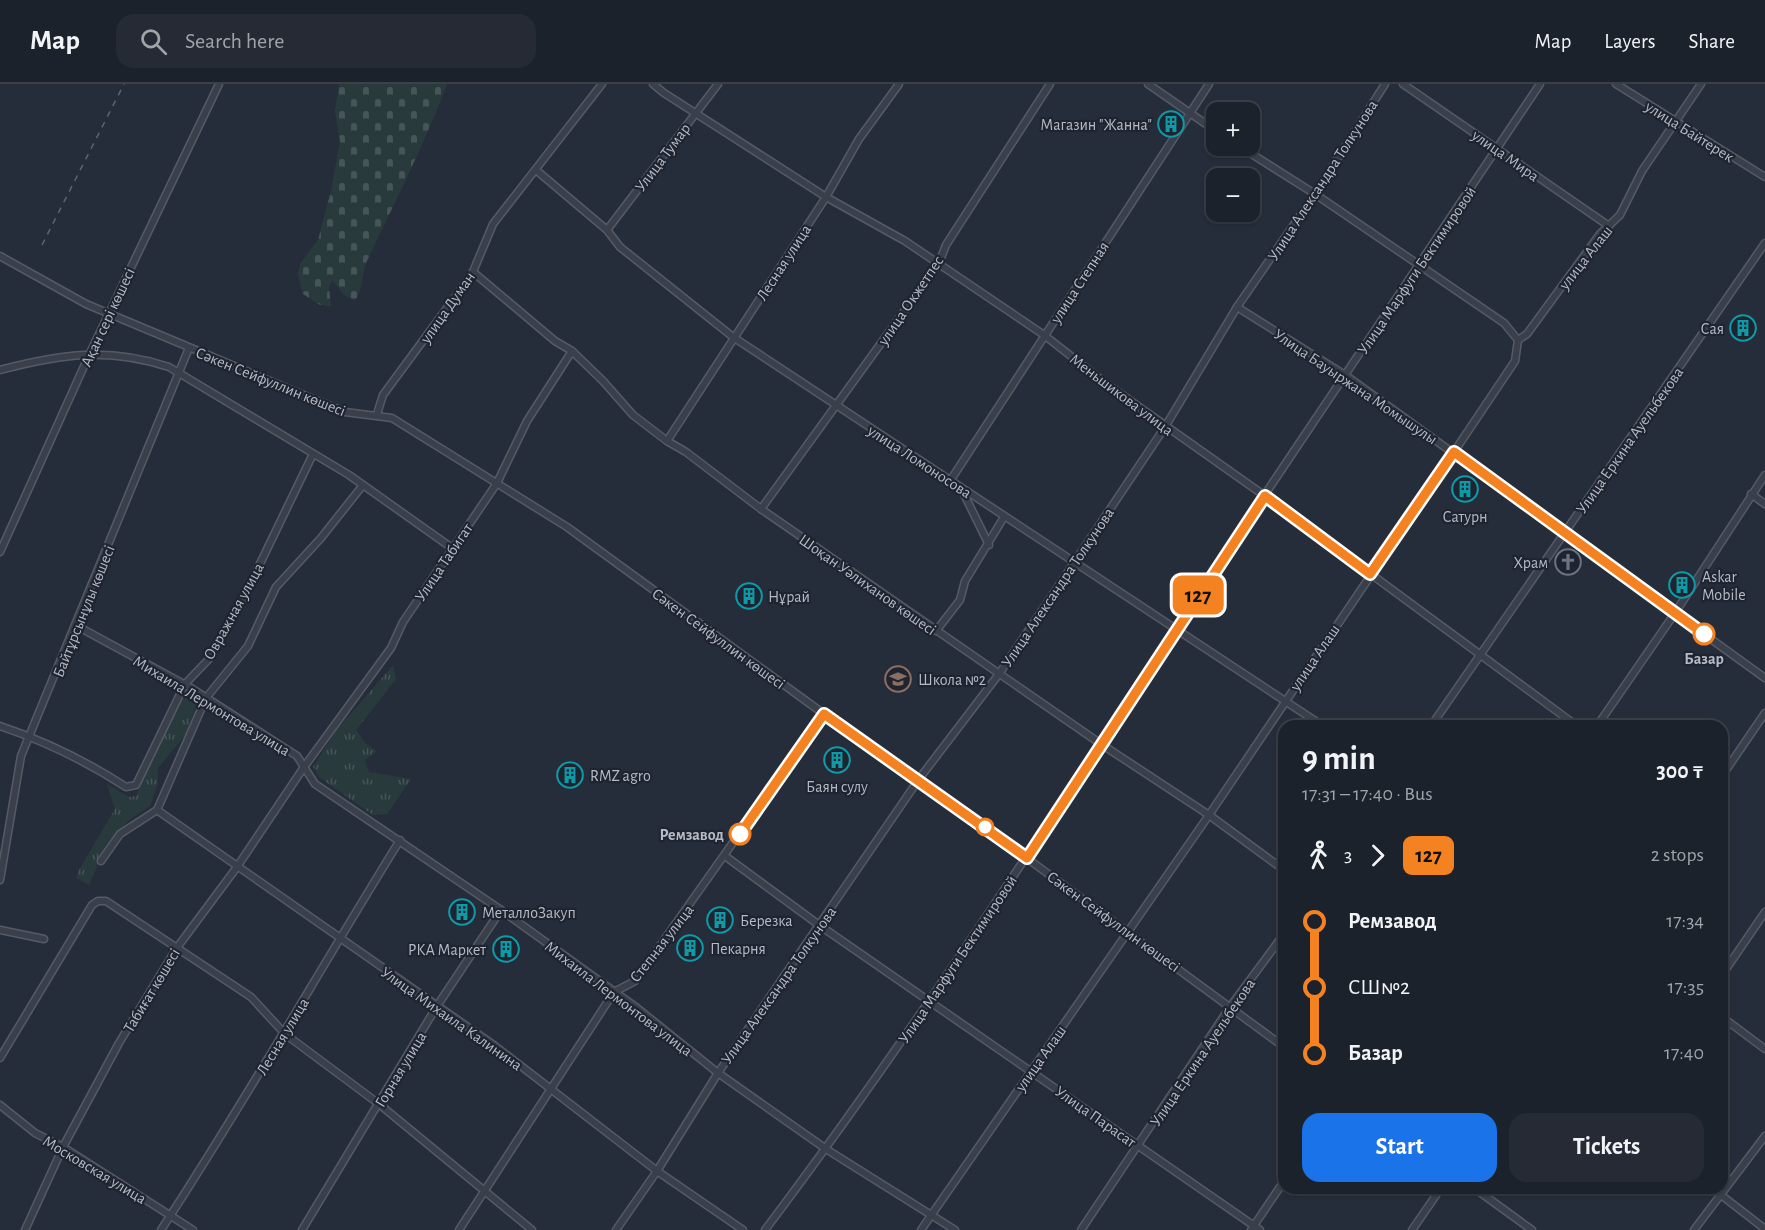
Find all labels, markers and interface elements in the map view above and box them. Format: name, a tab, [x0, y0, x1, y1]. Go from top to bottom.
search box	[116, 14, 536, 68]
icon: search	[137, 25, 170, 58]
text: Map	[30, 27, 80, 55]
text: Search here	[185, 30, 284, 52]
text: Map	[1535, 31, 1571, 52]
text: Layers	[1604, 31, 1655, 52]
text: Share	[1688, 31, 1735, 52]
street label: Улица Александра Толкунова	[1265, 97, 1382, 264]
street label: улица Байтерек	[1641, 98, 1737, 167]
map controls	[1206, 102, 1260, 222]
button: +	[1206, 102, 1260, 156]
building icon: Магазин "Жанна"	[1156, 109, 1186, 139]
place label: Магазин "Жанна"	[1040, 117, 1152, 133]
street label: Улица Тумар	[632, 120, 694, 195]
street label: улица Мира	[1468, 126, 1542, 185]
button: −	[1206, 168, 1260, 222]
street label: Улица Марфуги Бектимировой	[1355, 184, 1480, 358]
street label: Лесная улица	[753, 222, 815, 304]
street label: улица Алаш	[1555, 223, 1616, 294]
street label: улица Степная	[1047, 239, 1113, 328]
street label: улица Окжетпес	[875, 253, 947, 350]
street label: Ақан сері көшесі	[78, 265, 138, 369]
street label: улица Думан	[417, 269, 479, 348]
building icon: Сая	[1728, 313, 1758, 343]
place label: Сая	[1700, 321, 1724, 337]
street label: Улица Бауыржана Момышулы	[1270, 326, 1440, 448]
street label: Сәкен Сейфуллин көшесі	[193, 345, 348, 420]
street label: Меньшикова улица	[1066, 351, 1176, 440]
street label: Улица Еркина Ауельбекова	[1573, 364, 1687, 517]
street label: улица Ломоносова	[863, 422, 974, 502]
building icon: Сатурн	[1450, 474, 1480, 504]
street label: Улица Александра Толкунова	[999, 505, 1118, 671]
place label: Сатурн	[1442, 509, 1488, 526]
street label: Улица Табигат	[412, 520, 476, 605]
street label: Шоқан Уәлиханов көшесі	[796, 531, 939, 638]
street label: Байтұрсынұлы көшесі	[50, 543, 118, 680]
church icon: Храм	[1553, 547, 1583, 577]
place label: Храм	[1514, 555, 1548, 571]
street label: Овражная улица	[201, 560, 268, 663]
place label: Askar Mobile	[1702, 569, 1746, 603]
building icon: Askar Mobile	[1667, 570, 1697, 600]
line badge: 127	[1164, 576, 1232, 614]
building icon: Нұрай	[734, 581, 764, 611]
street label: Сәкен Сейфуллин көшесі	[648, 585, 788, 693]
text: 127	[1185, 585, 1211, 606]
place label: Нұрай	[768, 589, 810, 605]
street label: улица Алаш	[1286, 622, 1344, 695]
marker: Базар	[1693, 623, 1715, 645]
place label: Базар	[1684, 651, 1724, 667]
street label: Михаила Лермонтова улица	[130, 653, 293, 760]
school or university icon: Школа №2	[883, 664, 913, 694]
place label: Школа №2	[918, 672, 986, 688]
text: 9 min	[1302, 743, 1376, 776]
building icon: Баян сулу	[822, 745, 852, 775]
building icon: RMZ agro	[555, 760, 585, 790]
text: 300 ₸	[1656, 760, 1704, 782]
place label: RMZ agro	[590, 768, 651, 784]
place label: Баян сулу	[806, 779, 868, 796]
text: 17:31 – 17:40 · Bus	[1302, 784, 1433, 804]
unlabelled marker	[976, 818, 994, 836]
marker: Ремзавод	[729, 823, 751, 845]
place label: Ремзавод	[660, 827, 724, 843]
icon: walk	[1302, 839, 1335, 872]
icon: forward	[1361, 839, 1394, 872]
text: 3	[1344, 845, 1352, 865]
text: 127	[1415, 845, 1442, 866]
text: 2 stops	[1651, 845, 1704, 865]
street label: Сәкен Сейфуллин көшесі	[1043, 868, 1183, 976]
street label: Улица Марфуги Бектимировой	[896, 873, 1021, 1047]
building icon: МеталлоЗакуп	[447, 897, 477, 927]
street label: Степная улица	[627, 902, 698, 986]
street label: Улица Александра Толкунова	[718, 904, 840, 1068]
place label: МеталлоЗакуп	[482, 905, 576, 922]
building icon: Березка	[705, 905, 735, 935]
text: Ремзавод	[1348, 910, 1437, 932]
text: 17:34	[1666, 911, 1704, 931]
place label: Березка	[740, 913, 793, 929]
building icon: Пекарня	[675, 933, 705, 963]
building icon: РКА Маркет	[491, 934, 521, 964]
street label: Михаила Лермонтова улица	[541, 938, 695, 1060]
place label: Пекарня	[710, 941, 766, 957]
place label: РКА Маркет	[408, 942, 486, 958]
street label: Табиғат көшесі	[121, 946, 183, 1035]
street label: Улица Михаила Калинина	[378, 964, 525, 1074]
street label: Улица Еркина Ауельбекова	[1147, 976, 1259, 1130]
text: СШ№2	[1348, 976, 1410, 998]
text: 17:35	[1668, 977, 1704, 997]
street label: Лесная улица	[254, 995, 313, 1078]
street label: улица Алаш	[1012, 1023, 1070, 1096]
street label: Горная улица	[372, 1029, 430, 1111]
text: Базар	[1348, 1042, 1403, 1064]
text: 17:40	[1664, 1043, 1704, 1063]
street label: Улица Парасат	[1052, 1083, 1139, 1151]
button: Start	[1302, 1113, 1497, 1182]
button: Tickets	[1509, 1113, 1704, 1182]
street label: Московская улица	[39, 1133, 149, 1208]

